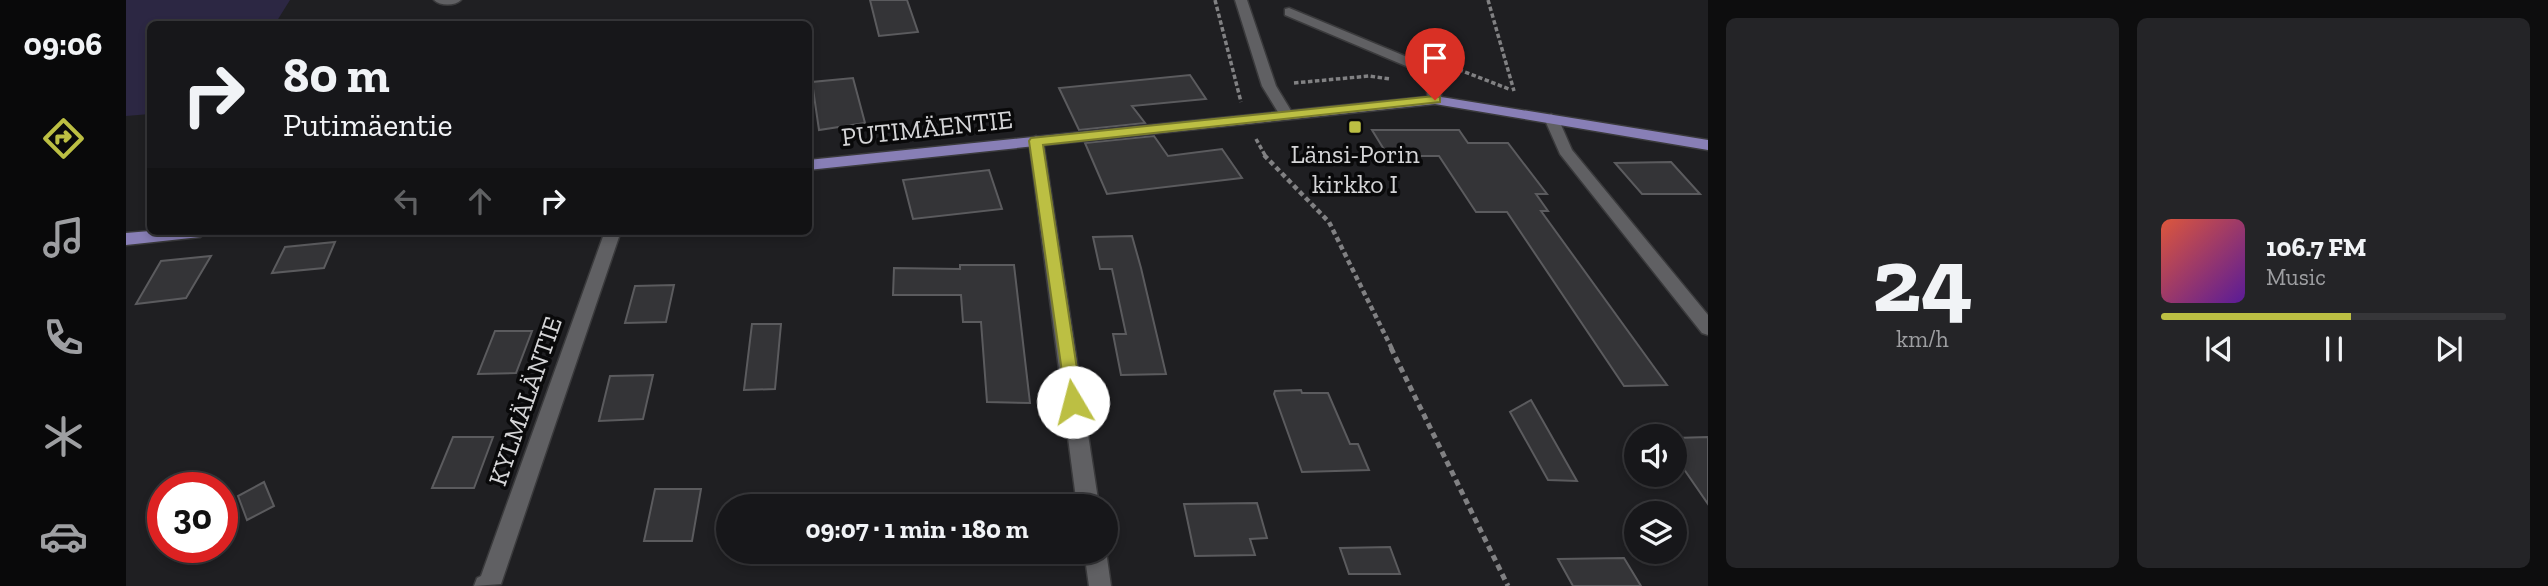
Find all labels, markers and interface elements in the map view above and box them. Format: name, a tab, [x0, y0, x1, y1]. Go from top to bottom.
text: 09:06	[23, 25, 103, 63]
pin	[1405, 28, 1465, 100]
icon: arrive	[1416, 39, 1454, 77]
text: 80 m	[283, 46, 390, 105]
icon: right	[168, 49, 259, 140]
street label: PUTIMÄENTIE	[840, 103, 1014, 153]
text: Putimäentie	[283, 106, 452, 144]
icon: directions	[39, 114, 88, 163]
marker: Länsi-Porin kirkko I	[1347, 119, 1363, 135]
place label: Länsi-Porin kirkko I	[1290, 138, 1420, 200]
icon: left	[388, 182, 426, 220]
icon: ahead	[461, 182, 499, 220]
icon: right	[534, 182, 572, 220]
icon: music	[39, 213, 88, 262]
text: 24	[1872, 225, 1973, 334]
text: 106.7 FM	[2266, 231, 2367, 263]
text: Music	[2266, 263, 2326, 291]
street label: KYLMÄLÄNTIE	[481, 312, 569, 490]
icon: phone	[39, 313, 88, 362]
text: km/h	[1896, 325, 1949, 353]
icon: previous	[2200, 330, 2238, 368]
icon: pause	[2315, 330, 2353, 368]
icon: next	[2430, 330, 2468, 368]
position arrow	[1036, 365, 1110, 439]
icon: climate	[39, 412, 88, 461]
map controls	[1624, 424, 1687, 564]
button: sound	[1624, 424, 1687, 487]
speed limit sign: 30	[147, 472, 238, 563]
button: layers	[1624, 501, 1687, 564]
icon: car	[39, 512, 88, 561]
text: 09:07 · 1 min · 180 m	[805, 513, 1029, 545]

